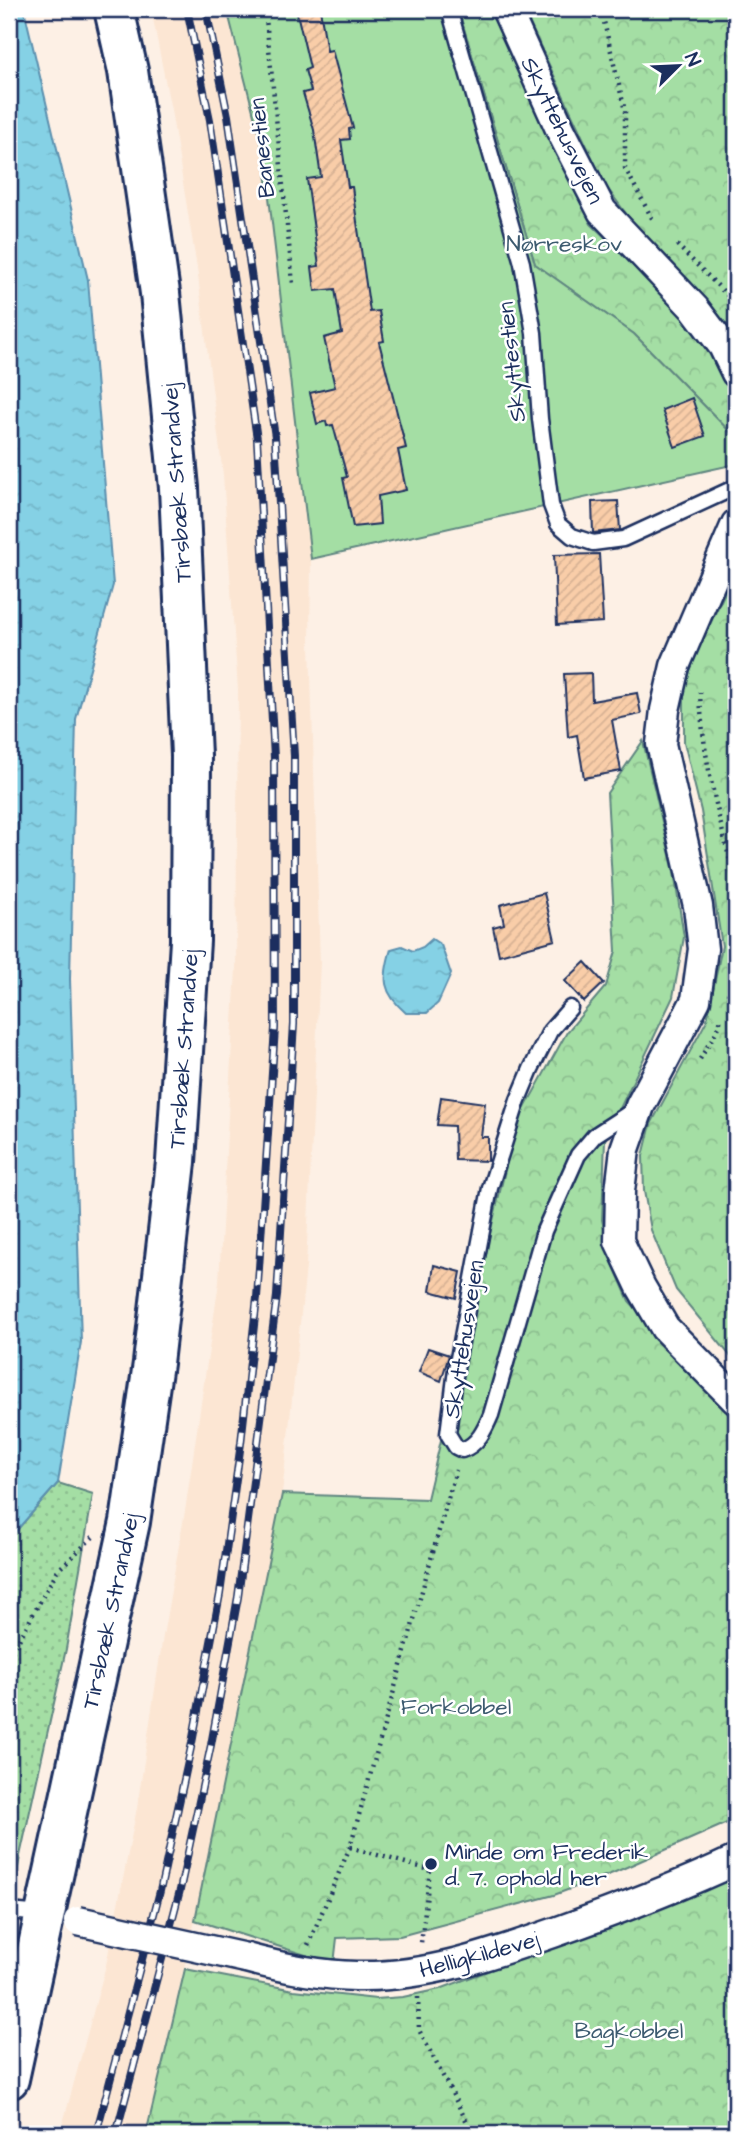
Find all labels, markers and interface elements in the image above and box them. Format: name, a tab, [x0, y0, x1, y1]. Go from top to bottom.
north arrow	[644, 32, 714, 102]
text: N	[677, 49, 707, 71]
street label: Skyttehusvejen	[512, 52, 611, 210]
street label: Banestien	[241, 96, 283, 199]
park label: Nørreskov	[506, 228, 622, 260]
street label: Skyttestien	[490, 300, 535, 424]
street label: Tirsbæk Strandvej	[154, 382, 200, 584]
street label: Tirsbæk Strandvej	[161, 948, 207, 1150]
street label: Skyttehusvejen	[436, 1258, 493, 1421]
street label: Tirsbæk Strandvej	[75, 1510, 147, 1712]
park label: Forkobbel	[401, 1691, 511, 1723]
place label: Minde om Frederik d. 7. ophold her	[445, 1836, 648, 1894]
marker: Minde om Frederik d. 7. ophold her	[423, 1856, 439, 1872]
street label: Helligkildevej	[416, 1924, 543, 1987]
park label: Bagkobbel	[575, 2015, 683, 2048]

